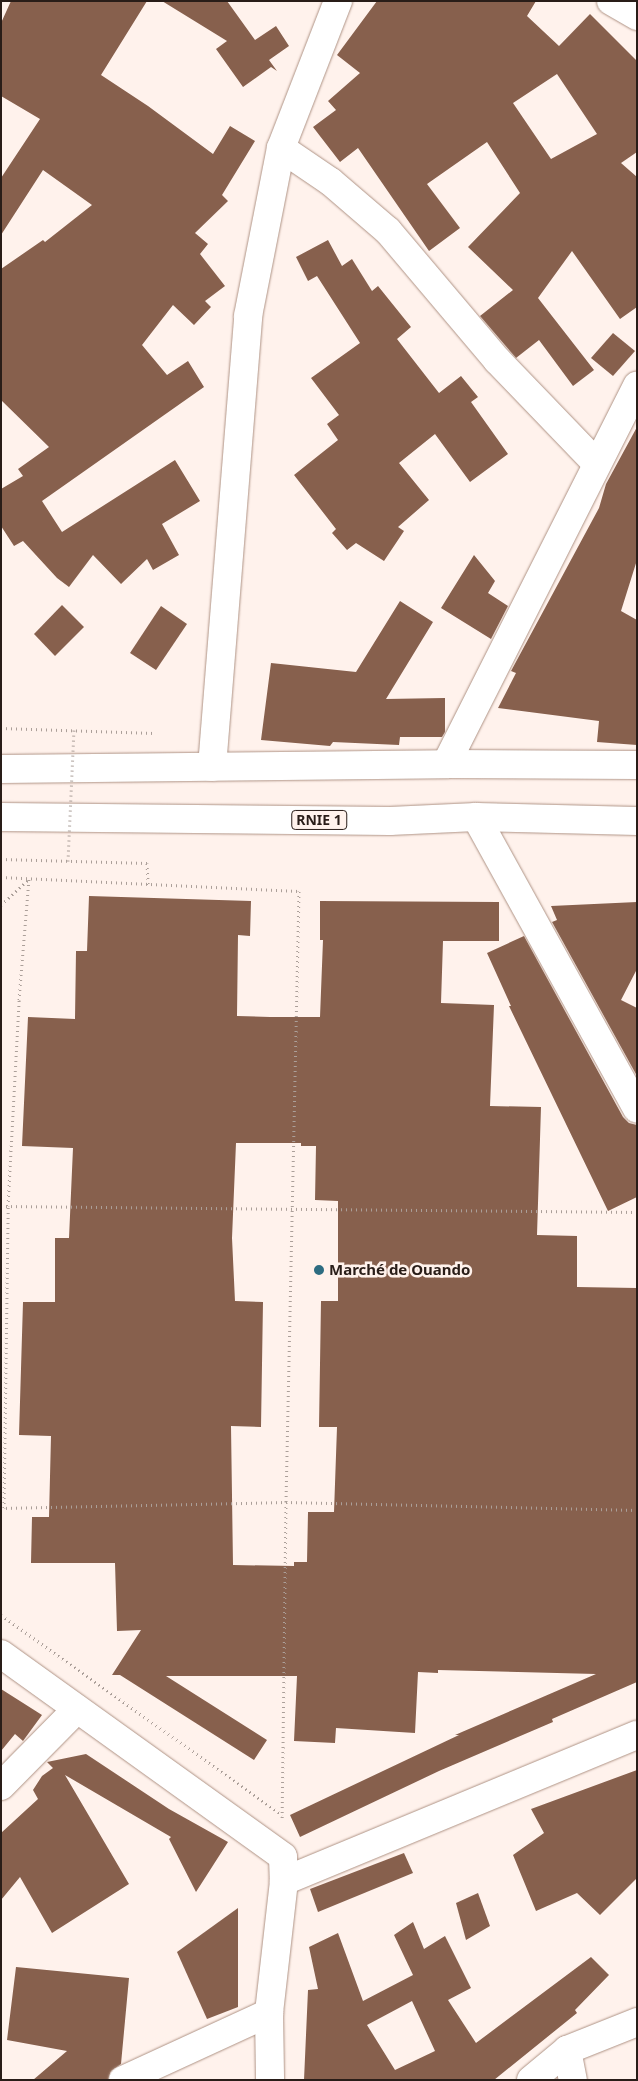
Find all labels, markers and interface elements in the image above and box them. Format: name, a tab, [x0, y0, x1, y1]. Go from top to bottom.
road number: RNIE 1	[290, 808, 348, 832]
place label: Marché de Ouando	[329, 1261, 470, 1279]
marker: Marché de Ouando	[313, 1264, 325, 1276]

